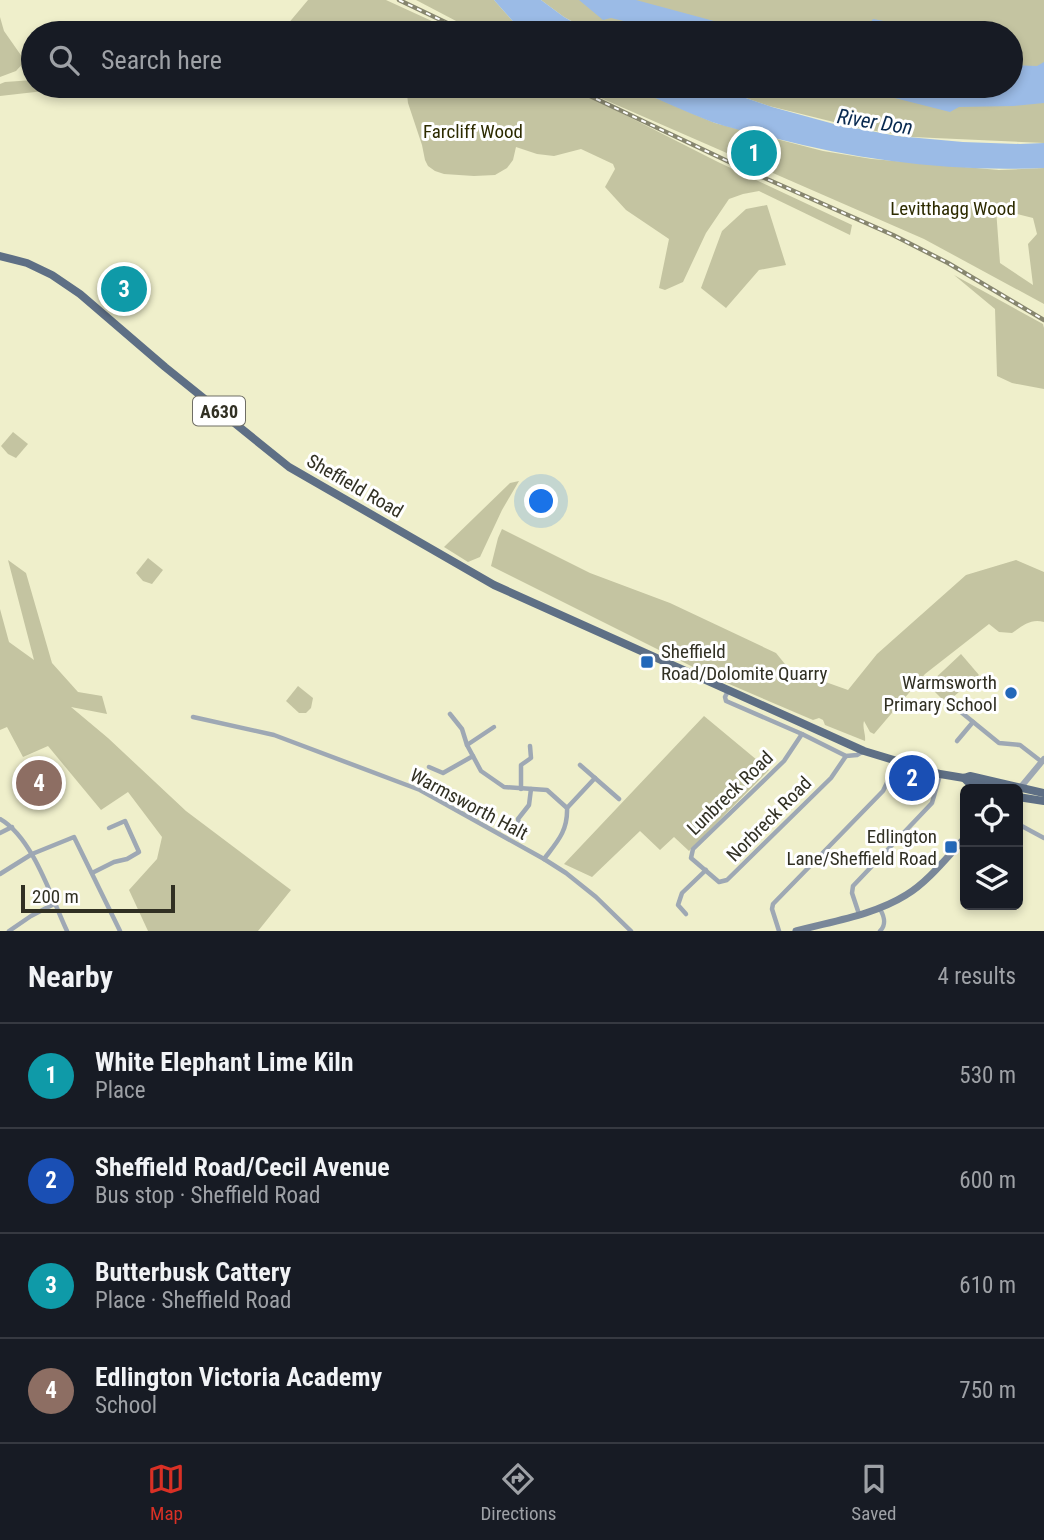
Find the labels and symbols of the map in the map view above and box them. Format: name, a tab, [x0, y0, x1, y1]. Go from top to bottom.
water label: River Don	[835, 104, 915, 140]
park label: Farcliff Wood	[423, 120, 523, 143]
pin: 1	[731, 127, 777, 179]
park label: Levitthagg Wood	[890, 197, 1016, 220]
pin: 3	[101, 263, 147, 315]
road number: A630	[193, 396, 245, 426]
street label: Sheffield Road	[303, 449, 407, 523]
your location	[524, 484, 558, 518]
place label: Sheffield Road/Dolomite Quarry	[661, 640, 827, 685]
marker: Sheffield Road/Dolomite Quarry	[639, 654, 655, 670]
place label: Warmsworth Primary School	[883, 671, 997, 716]
marker: Warmsworth Primary School	[1003, 685, 1019, 701]
street label: Lunbreck Road	[682, 746, 778, 840]
pin: 2	[889, 752, 935, 804]
pin: 4	[16, 757, 62, 809]
street label: Warmsworth Halt	[406, 763, 532, 845]
street label: Norbreck Road	[722, 772, 816, 866]
place label: Edlington Lane/Sheffield Road	[786, 825, 937, 870]
marker: Edlington Lane/Sheffield Road	[943, 839, 959, 855]
scale bar	[21, 882, 175, 914]

